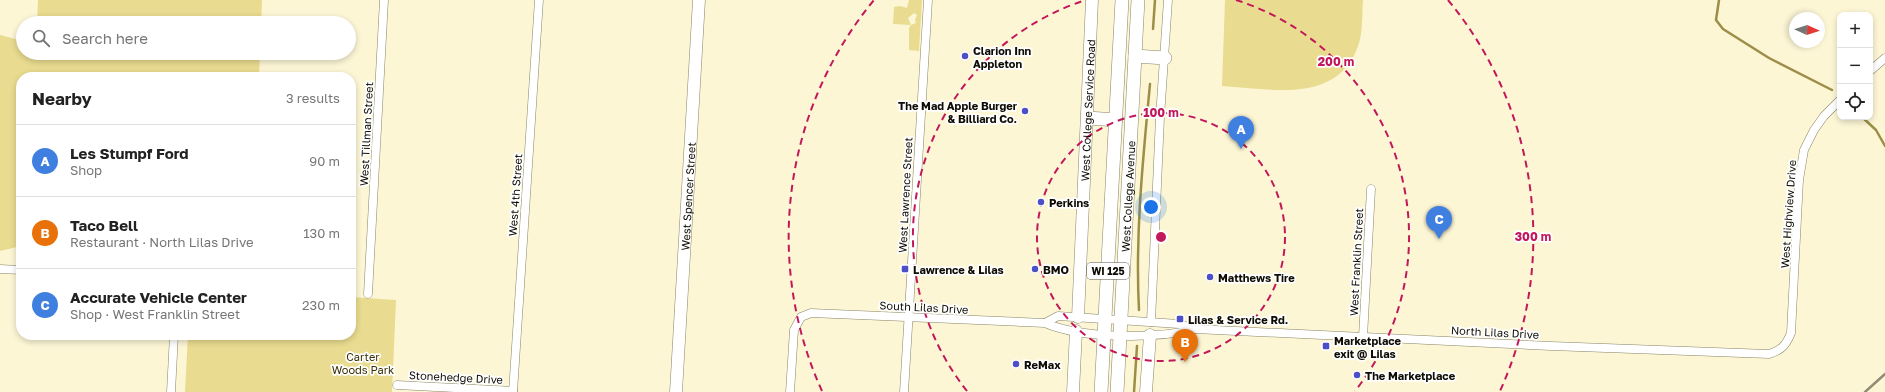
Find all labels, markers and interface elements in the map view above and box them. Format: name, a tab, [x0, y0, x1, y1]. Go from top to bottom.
north arrow	[1789, 12, 1825, 48]
map controls	[1837, 12, 1873, 120]
button: +	[1837, 12, 1873, 48]
search box	[16, 16, 356, 60]
icon: search	[30, 27, 52, 49]
text: Search here	[62, 29, 148, 47]
street label: West College Service Road	[1078, 39, 1097, 181]
place label: Clarion Inn Appleton	[973, 44, 1032, 70]
button: −	[1837, 48, 1873, 84]
marker: Clarion Inn Appleton	[960, 51, 970, 61]
text: 200 m	[1318, 54, 1354, 69]
street label: West Tillman Street	[357, 82, 375, 186]
button: locate	[1837, 84, 1873, 120]
text: Nearby	[32, 88, 92, 109]
text: 3 results	[286, 90, 340, 106]
place label: The Mad Apple Burger & Billiard Co.	[898, 99, 1018, 125]
text: 100 m	[1143, 105, 1179, 120]
marker: The Mad Apple Burger & Billiard Co.	[1020, 106, 1030, 116]
pin: A	[1228, 116, 1254, 149]
street label: West Lawrence Street	[895, 137, 915, 253]
street label: West College Avenue	[1118, 140, 1137, 252]
street label: West Spencer Street	[678, 142, 697, 251]
text: Les Stumpf Ford	[70, 144, 189, 162]
text: A	[40, 153, 50, 169]
text: 90 m	[309, 153, 340, 169]
street label: West 4th Street	[506, 153, 524, 237]
street label: West Highview Drive	[1778, 159, 1798, 269]
text: Shop	[70, 162, 102, 178]
place label: Perkins	[1049, 196, 1089, 209]
marker: Perkins	[1036, 197, 1046, 207]
your location	[1141, 197, 1161, 217]
pin: C	[1426, 206, 1452, 239]
street label: West Franklin Street	[1347, 208, 1365, 316]
text: Taco Bell	[70, 216, 138, 234]
text: B	[40, 225, 50, 241]
text: 130 m	[303, 225, 340, 241]
text: 300 m	[1515, 229, 1551, 244]
centre of rings	[1154, 230, 1168, 244]
text: Restaurant · North Lilas Drive	[70, 234, 254, 250]
place label: Lawrence & Lilas	[913, 263, 1004, 276]
place label: BMO	[1043, 263, 1069, 276]
road number: WI 125	[1087, 263, 1129, 279]
marker: Lawrence & Lilas	[900, 264, 910, 274]
marker: BMO	[1030, 264, 1040, 274]
place label: Matthews Tire	[1218, 271, 1295, 284]
marker: Matthews Tire	[1205, 272, 1215, 282]
text: Accurate Vehicle Center	[70, 288, 247, 306]
text: C	[40, 297, 50, 313]
text: 230 m	[302, 297, 340, 313]
street label: South Lilas Drive	[879, 298, 969, 316]
text: Shop · West Franklin Street	[70, 306, 240, 322]
place label: Lilas & Service Rd.	[1188, 313, 1288, 326]
marker: Lilas & Service Rd.	[1175, 314, 1185, 324]
street label: North Lilas Drive	[1451, 323, 1539, 341]
pin: B	[1172, 329, 1198, 362]
place label: Marketplace exit @ Lilas	[1334, 334, 1402, 360]
marker: Marketplace exit @ Lilas	[1321, 341, 1331, 351]
park label: Carter Woods Park	[332, 350, 394, 376]
place label: ReMax	[1024, 358, 1061, 371]
marker: ReMax	[1011, 359, 1021, 369]
street label: Stonehedge Drive	[409, 368, 503, 386]
place label: The Marketplace	[1365, 369, 1456, 382]
marker: The Marketplace	[1352, 370, 1362, 380]

